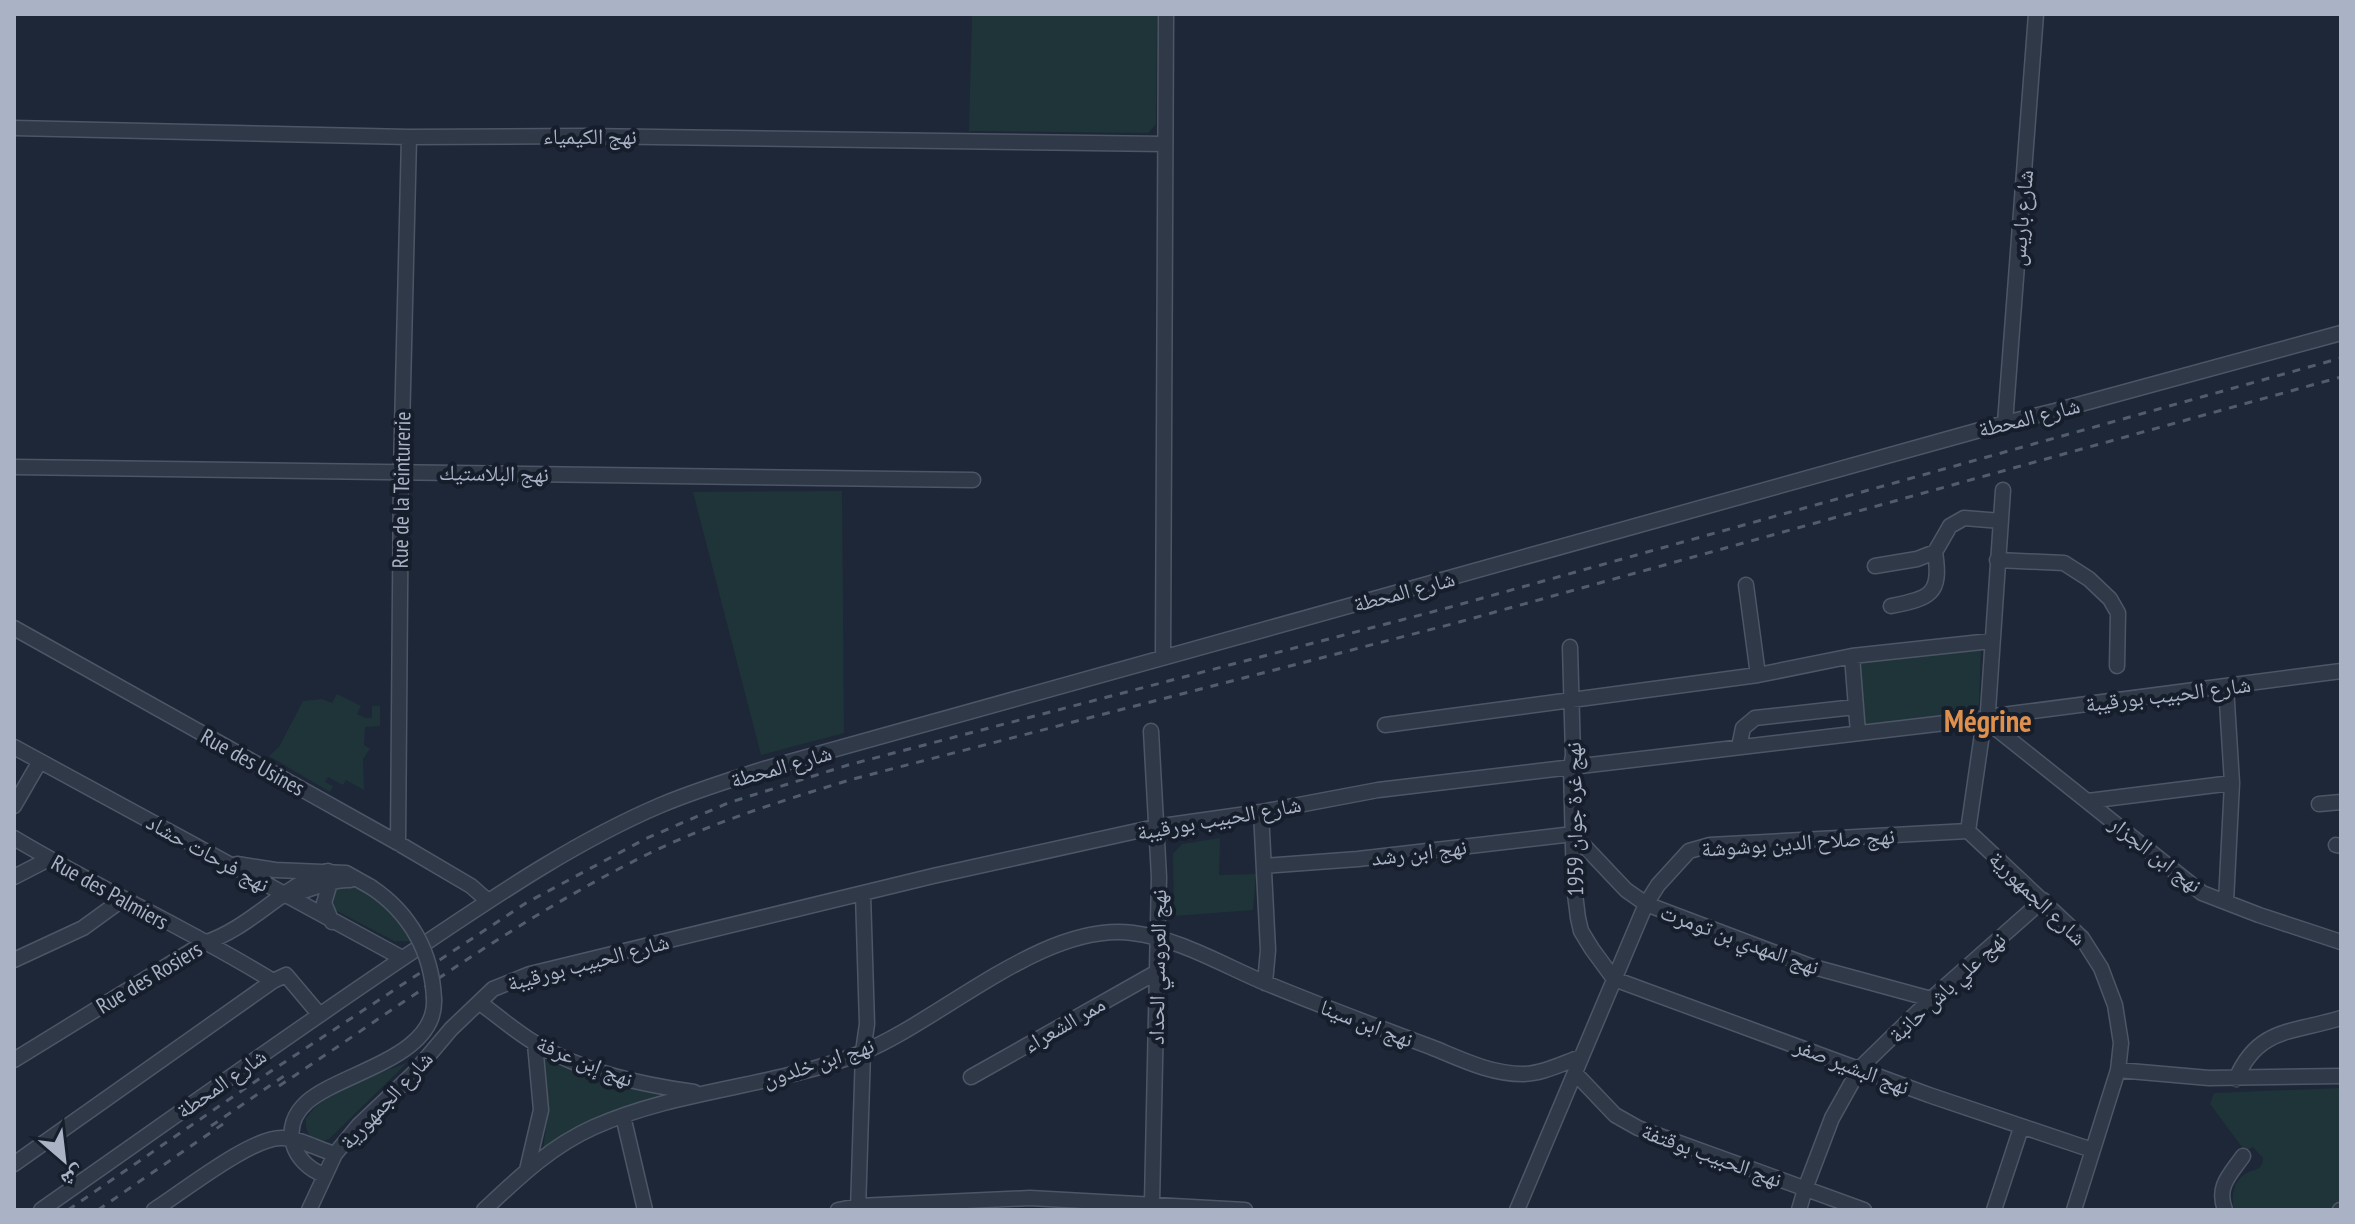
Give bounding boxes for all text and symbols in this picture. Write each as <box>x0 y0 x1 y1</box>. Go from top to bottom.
street label: نهج الكيمياء <box>543 122 637 150</box>
street label: شارع باريس <box>2003 169 2039 267</box>
street label: شارع المحطة <box>1975 391 2083 443</box>
street label: Rue de la Teinturerie <box>386 411 416 569</box>
street label: نهج البلاستيك <box>439 458 549 488</box>
street label: شارع المحطة <box>1350 564 1458 618</box>
street label: شارع الحبيب بورقيبة <box>2084 670 2252 718</box>
district label: Mégrine <box>1944 701 2032 740</box>
street label: Rue des Usines <box>196 722 310 802</box>
street label: شارع المحطة <box>727 738 835 794</box>
street label: نهج غرة جوان 1959 <box>1559 742 1589 896</box>
street label: شارع الحبيب بورقيبة <box>1135 790 1303 846</box>
street label: نهج فرحات حشاد <box>142 808 274 898</box>
street label: نهج ابن الجزار <box>2103 809 2208 899</box>
street label: نهج صلاح الدين بوشوشة <box>1700 821 1896 863</box>
street label: نهج ابن رشد <box>1370 832 1468 872</box>
street label: شارع الجمهورية <box>1983 845 2093 951</box>
street label: Rue des Palmiers <box>47 848 173 936</box>
street label: نهج العروسي الحداد <box>1142 889 1176 1045</box>
street label: نهج المهدي بن تومرت <box>1655 897 1823 984</box>
street label: نهج علي باش حانبة <box>1882 925 2014 1051</box>
street label: شارع الحبيب بورقيبة <box>504 927 672 997</box>
street label: Rue des Rosiers <box>91 934 207 1020</box>
street label: ممر الشعراء <box>1018 989 1110 1059</box>
street label: نهج ابن سينا <box>1317 993 1417 1053</box>
street label: نهج إبن عرفة <box>532 1029 637 1094</box>
street label: نهج ابن خلدون <box>759 1031 877 1093</box>
street label: نهج البشير صفر <box>1790 1031 1913 1101</box>
street label: شارع المحطة <box>170 1042 272 1124</box>
street label: شارع الجمهورية <box>333 1045 439 1155</box>
street label: نهج الحبيب بوقتفة <box>1638 1117 1786 1193</box>
north arrow <box>24 1120 104 1200</box>
text: ش <box>57 1160 90 1195</box>

